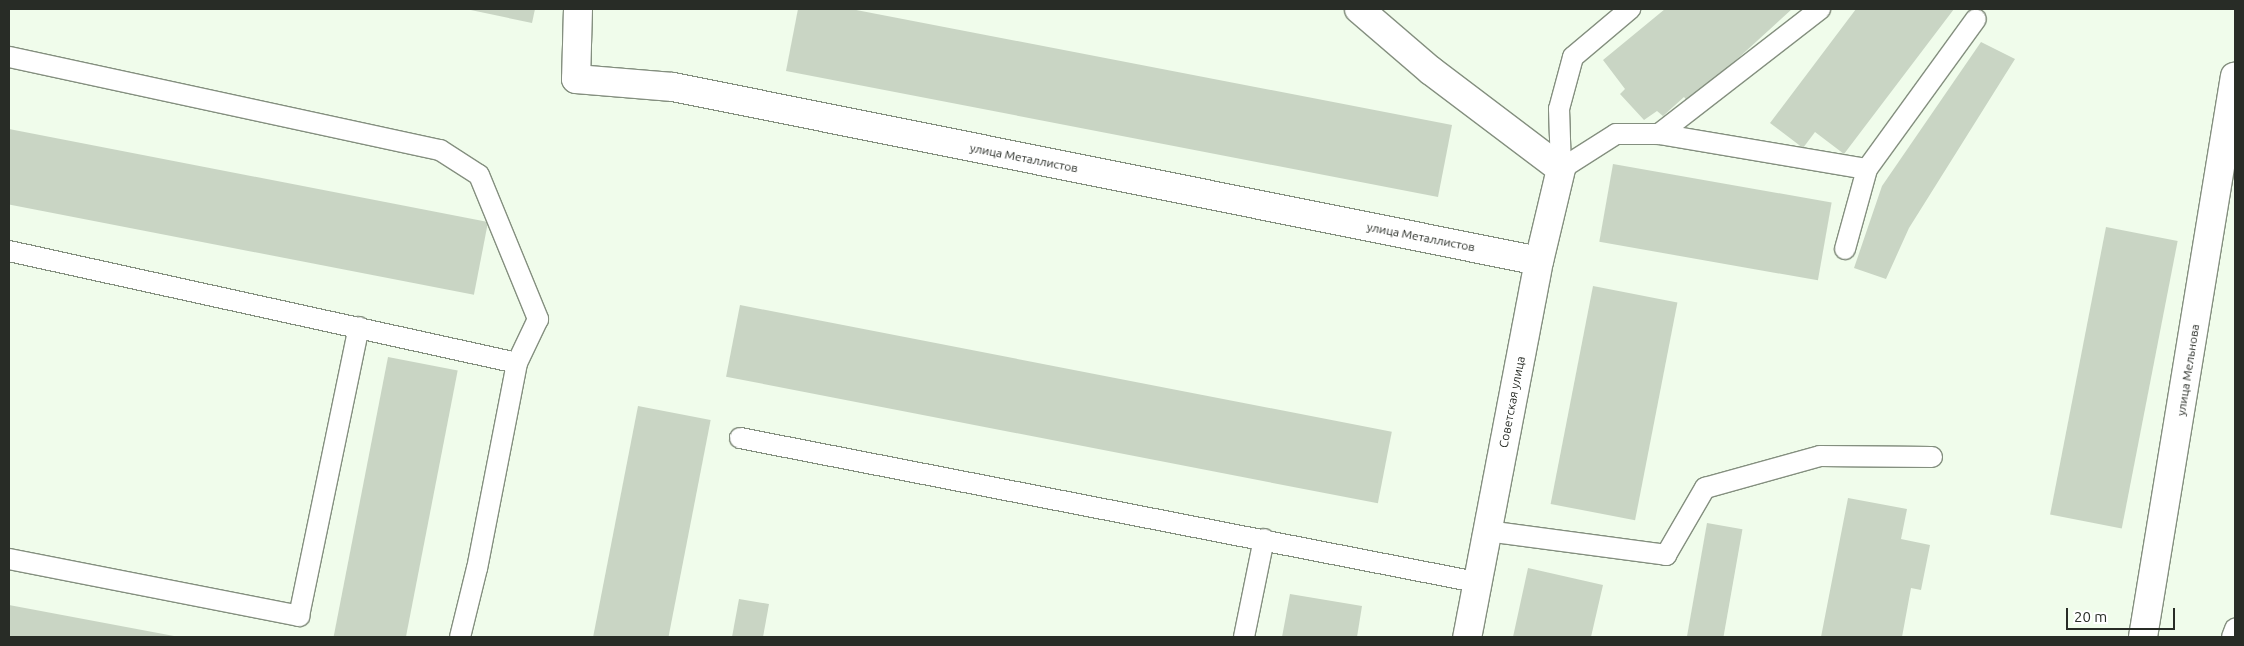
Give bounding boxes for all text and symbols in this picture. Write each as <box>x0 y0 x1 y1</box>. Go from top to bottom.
street label: улица Металлистов <box>969 140 1079 176</box>
street label: улица Металлистов <box>1366 219 1476 255</box>
street label: улица Мельнова <box>2174 323 2202 417</box>
street label: Советская улица <box>1496 355 1528 449</box>
scale bar <box>2069 598 2178 630</box>
text: 20 m <box>2074 608 2107 625</box>

